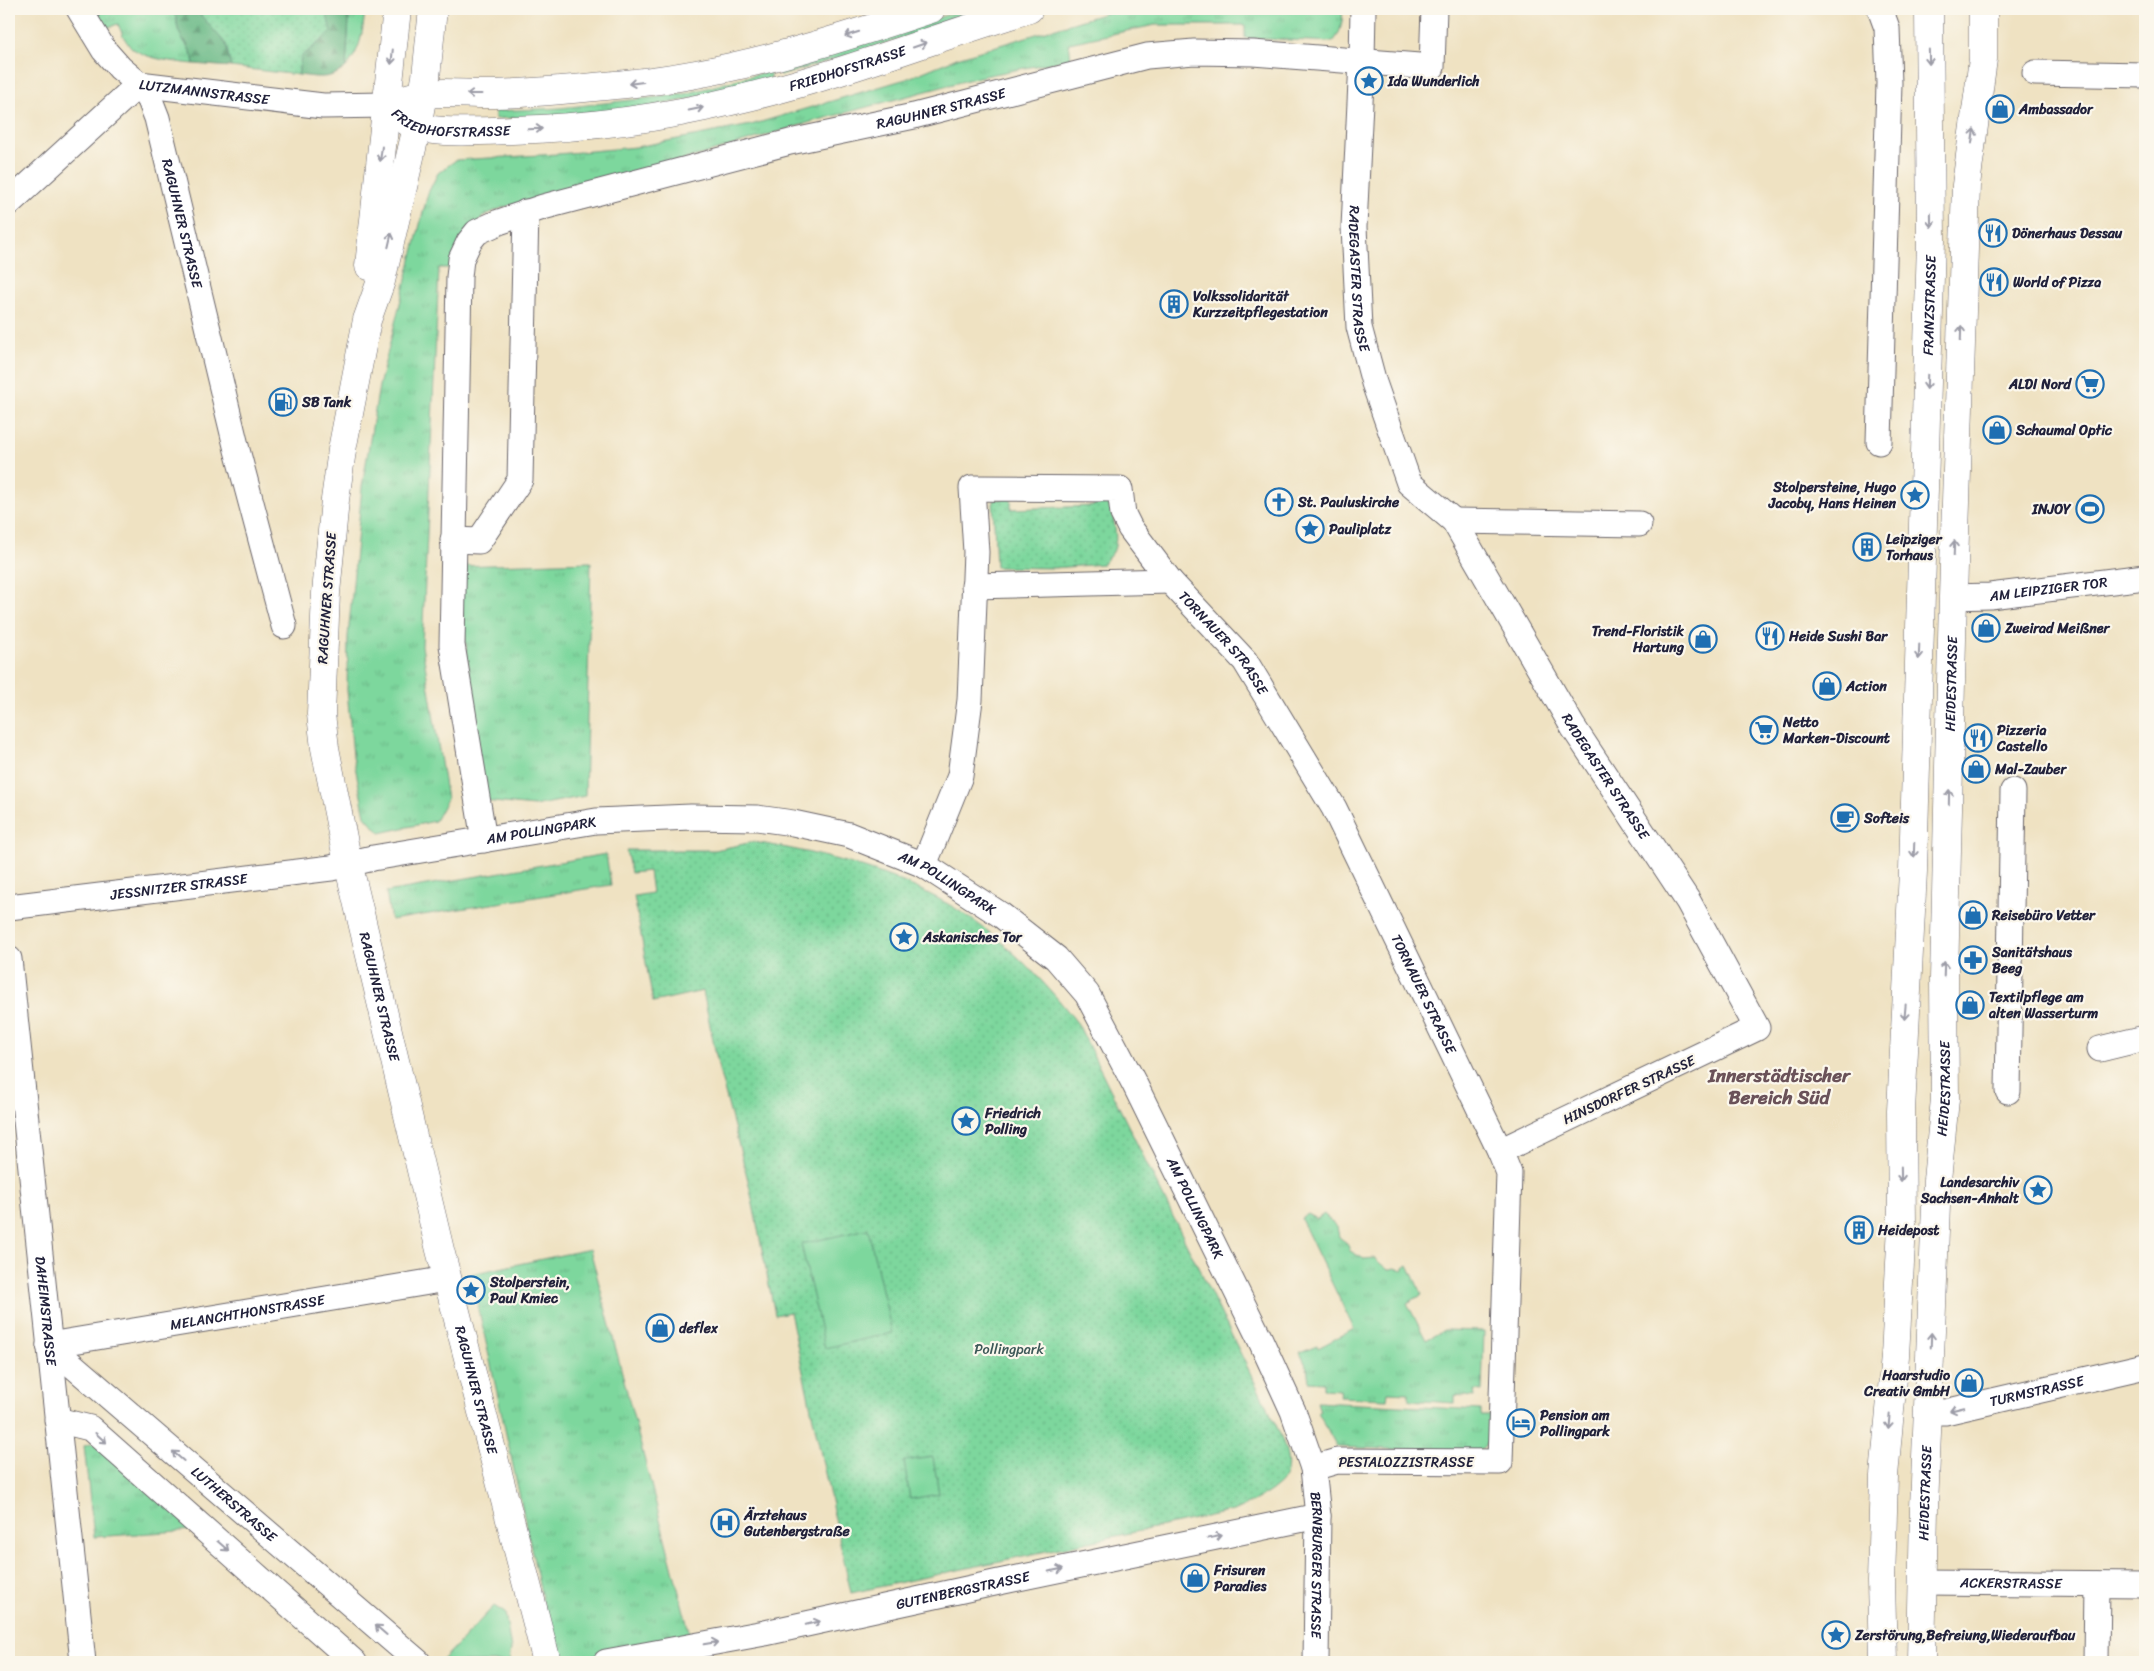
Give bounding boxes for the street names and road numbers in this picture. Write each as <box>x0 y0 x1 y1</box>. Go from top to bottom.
street label: FRIEDHOFSTRASSE <box>786 37 910 98</box>
street label: LUTZMANNSTRASSE <box>138 72 272 112</box>
street label: RAGUHNER STRASSE <box>874 80 1009 136</box>
street label: FRIEDHOFSTRASSE <box>386 101 512 144</box>
street label: RAGUHNER STRASSE <box>155 156 210 292</box>
street label: RADEGASTER STRASSE <box>1341 205 1378 356</box>
street label: FRANZSTRASSE <box>1915 254 1943 356</box>
street label: RAGUHNER STRASSE <box>310 530 344 665</box>
street label: AM LEIPZIGER TOR <box>1987 569 2109 609</box>
street label: TORNAUER STRASSE <box>1172 585 1276 701</box>
street label: HEIDESTRASSE <box>1937 635 1965 732</box>
street label: RADEGASTER STRASSE <box>1555 708 1657 845</box>
street label: AM POLLINGPARK <box>484 809 598 852</box>
street label: AM POLLINGPARK <box>894 843 1002 922</box>
street label: JESSNITZER STRASSE <box>108 866 250 907</box>
street label: RAGUHNER STRASSE <box>352 929 407 1065</box>
street label: TORNAUER STRASSE <box>1384 930 1464 1059</box>
street label: HEIDESTRASSE <box>1929 1040 1958 1137</box>
street label: HINSDORFER STRASSE <box>1559 1048 1701 1132</box>
street label: AM POLLINGPARK <box>1159 1152 1231 1264</box>
street label: DAHEIMSTRASSE <box>28 1255 64 1368</box>
street label: MELANCHTHONSTRASSE <box>168 1287 328 1337</box>
street label: RAGUHNER STRASSE <box>448 1323 505 1458</box>
street label: TURMSTRASSE <box>1987 1368 2087 1414</box>
street label: HEIDESTRASSE <box>1911 1444 1939 1541</box>
street label: PESTALOZZISTRASSE <box>1339 1450 1475 1475</box>
street label: LUTHERSTRASSE <box>185 1460 284 1549</box>
street label: BERNBURGER STRASSE <box>1303 1490 1330 1640</box>
street label: GUTENBERGSTRASSE <box>894 1563 1033 1617</box>
street label: ACKERSTRASSE <box>1959 1570 2063 1596</box>

